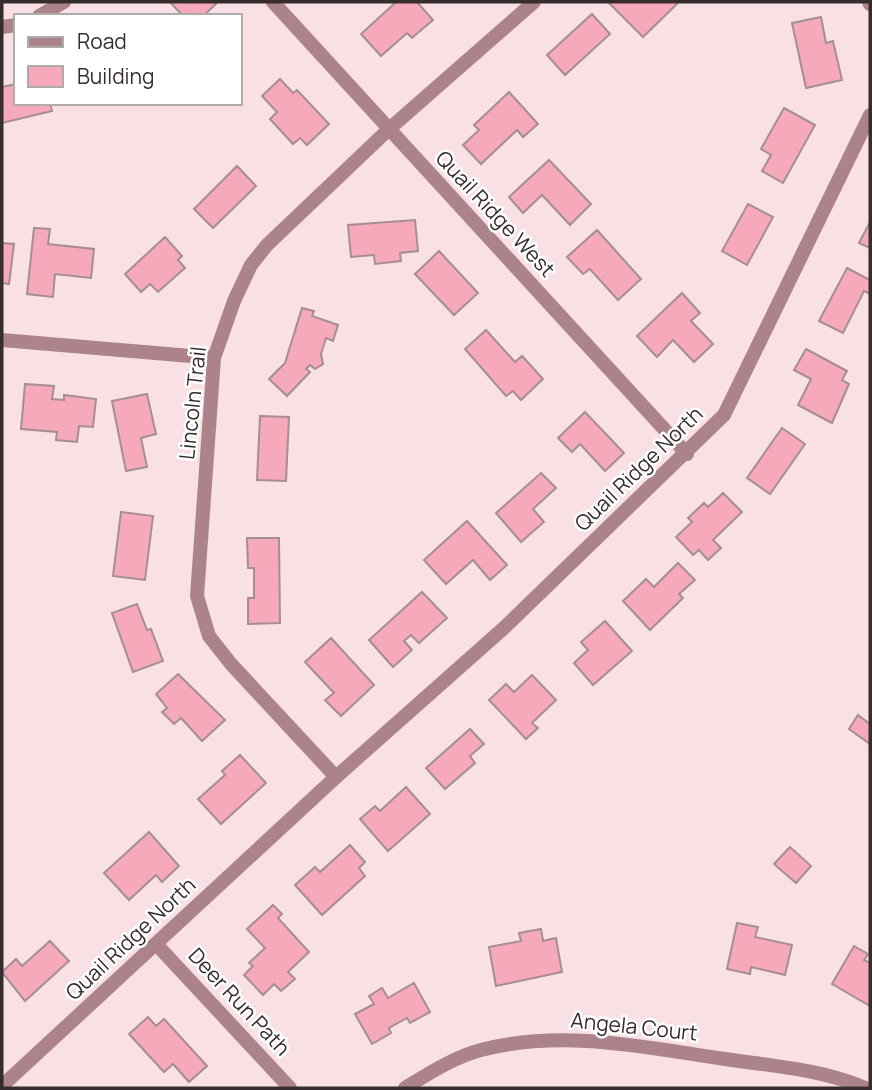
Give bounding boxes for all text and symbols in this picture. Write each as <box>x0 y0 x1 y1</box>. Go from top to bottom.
legend <box>14 14 242 105</box>
text: Road <box>77 27 127 55</box>
text: Building <box>77 62 154 90</box>
street label: Quail Ridge West <box>430 144 562 282</box>
street label: Lincoln Trail <box>172 345 212 461</box>
street label: Quail Ridge North <box>568 400 708 537</box>
street label: Quail Ridge North <box>59 871 201 1006</box>
street label: Deer Run Path <box>183 941 297 1061</box>
street label: Angela Court <box>569 1005 699 1047</box>

